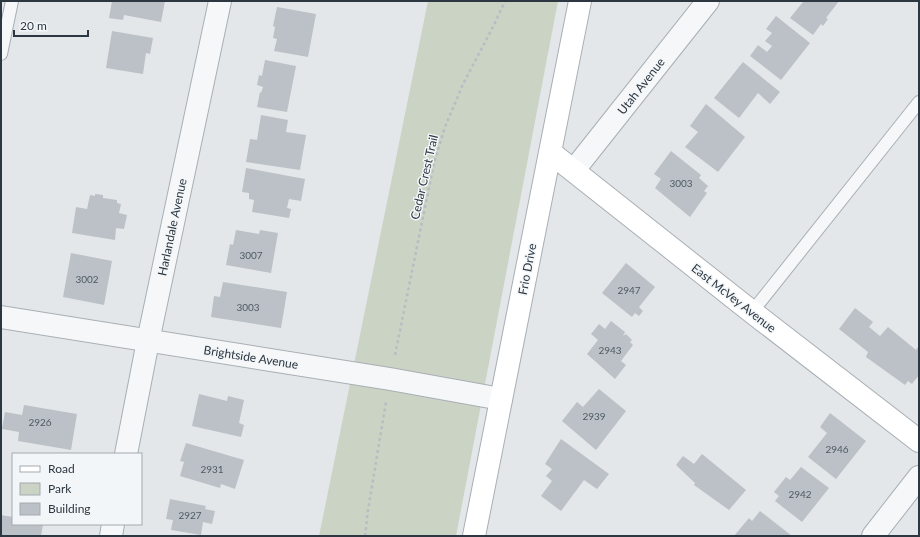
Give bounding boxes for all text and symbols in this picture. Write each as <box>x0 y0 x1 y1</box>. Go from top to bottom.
scale bar <box>14 12 88 38</box>
text: 20 m <box>20 18 47 33</box>
street label: Utah Avenue <box>614 55 668 117</box>
street label: Cedar Crest Trail <box>407 133 441 221</box>
street label: Harlandale Avenue <box>154 177 190 277</box>
house number: 3003 <box>669 177 693 189</box>
street label: Frio Drive <box>515 242 539 296</box>
house number: 3007 <box>239 249 263 261</box>
street label: East McVey Avenue <box>689 260 779 336</box>
house number: 3002 <box>75 273 99 285</box>
house number: 2947 <box>617 284 641 296</box>
house number: 3003 <box>236 301 260 313</box>
street label: Brightside Avenue <box>203 342 299 372</box>
house number: 2943 <box>598 344 622 356</box>
house number: 2939 <box>582 410 606 422</box>
house number: 2926 <box>28 416 52 428</box>
house number: 2946 <box>825 443 849 455</box>
legend <box>12 453 142 525</box>
text: Road <box>48 461 75 476</box>
house number: 2931 <box>200 463 224 475</box>
text: Park <box>48 481 72 496</box>
house number: 2942 <box>788 488 812 500</box>
text: Building <box>48 501 91 516</box>
house number: 2927 <box>178 509 202 521</box>

